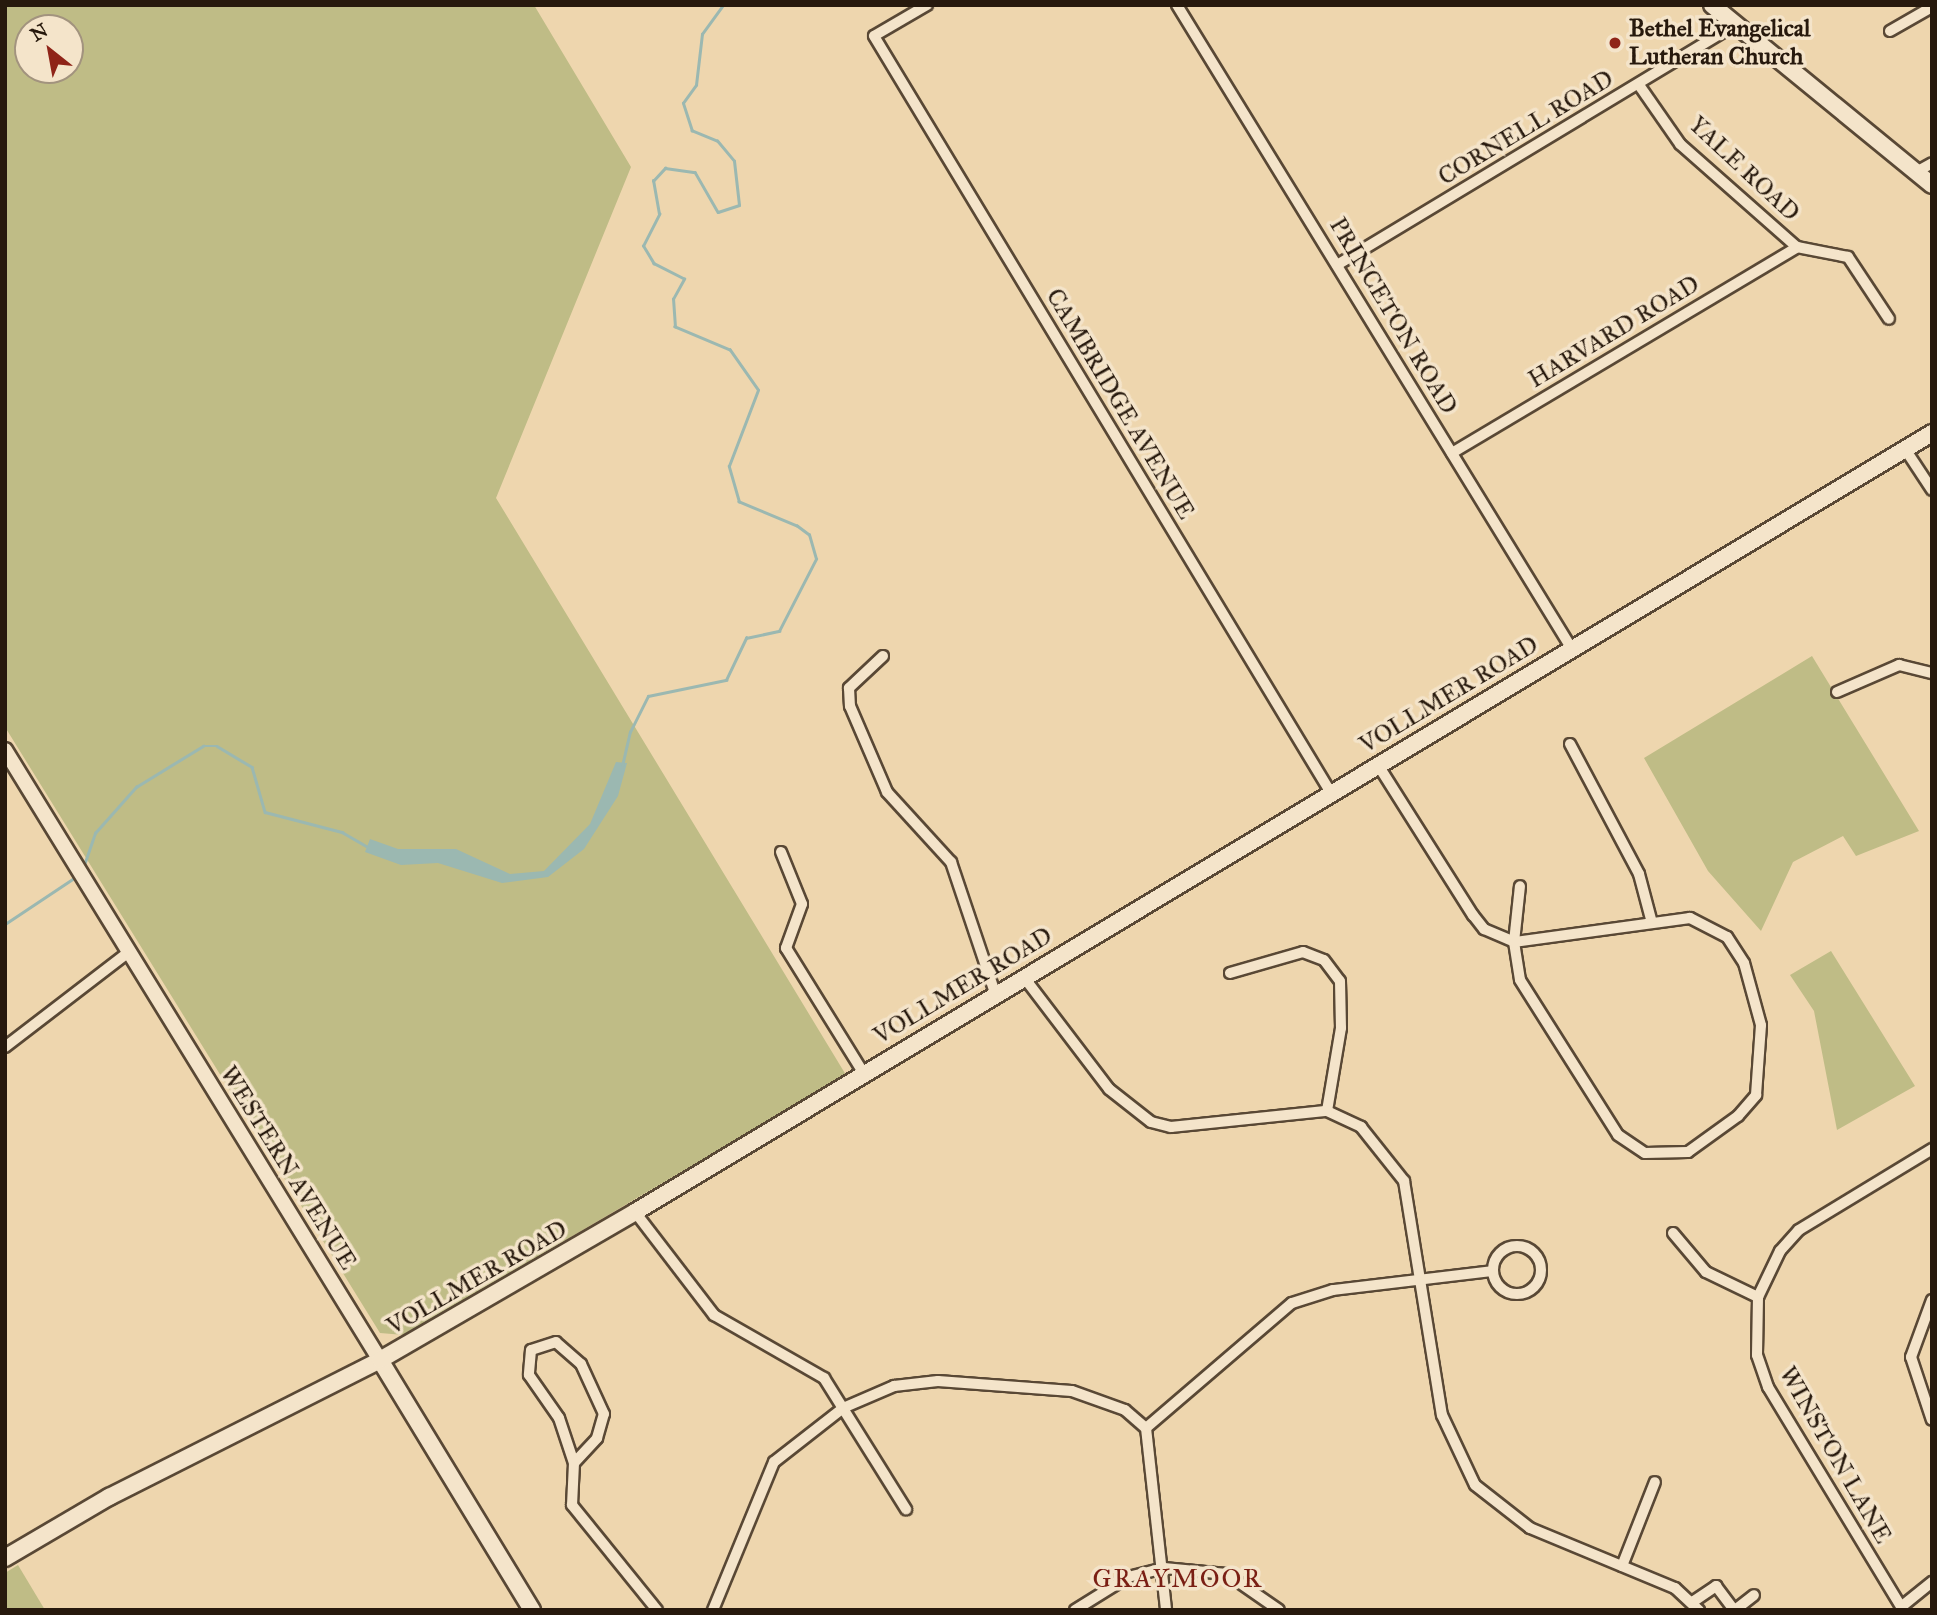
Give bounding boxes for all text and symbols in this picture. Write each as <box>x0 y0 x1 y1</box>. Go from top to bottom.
north arrow <box>14 14 84 84</box>
place label: Bethel Evangelical Lutheran Church <box>1629 15 1810 71</box>
text: N <box>26 18 52 46</box>
marker: Bethel Evangelical Lutheran Church <box>1607 35 1623 51</box>
street label: CORNELL ROAD <box>1433 64 1619 192</box>
street label: YALE ROAD <box>1683 111 1805 227</box>
street label: PRINCETON ROAD <box>1323 213 1463 419</box>
street label: HARVARD ROAD <box>1523 270 1705 394</box>
street label: CAMBRIDGE AVENUE <box>1040 284 1200 524</box>
street label: VOLLMER ROAD <box>1354 630 1544 760</box>
street label: VOLLMER ROAD <box>868 921 1058 1051</box>
street label: WESTERN AVENUE <box>214 1061 362 1275</box>
street label: VOLLMER ROAD <box>382 1215 572 1341</box>
street label: WINSTON LANE <box>1773 1362 1897 1548</box>
district label: GRAYMOOR <box>1094 1563 1262 1595</box>

